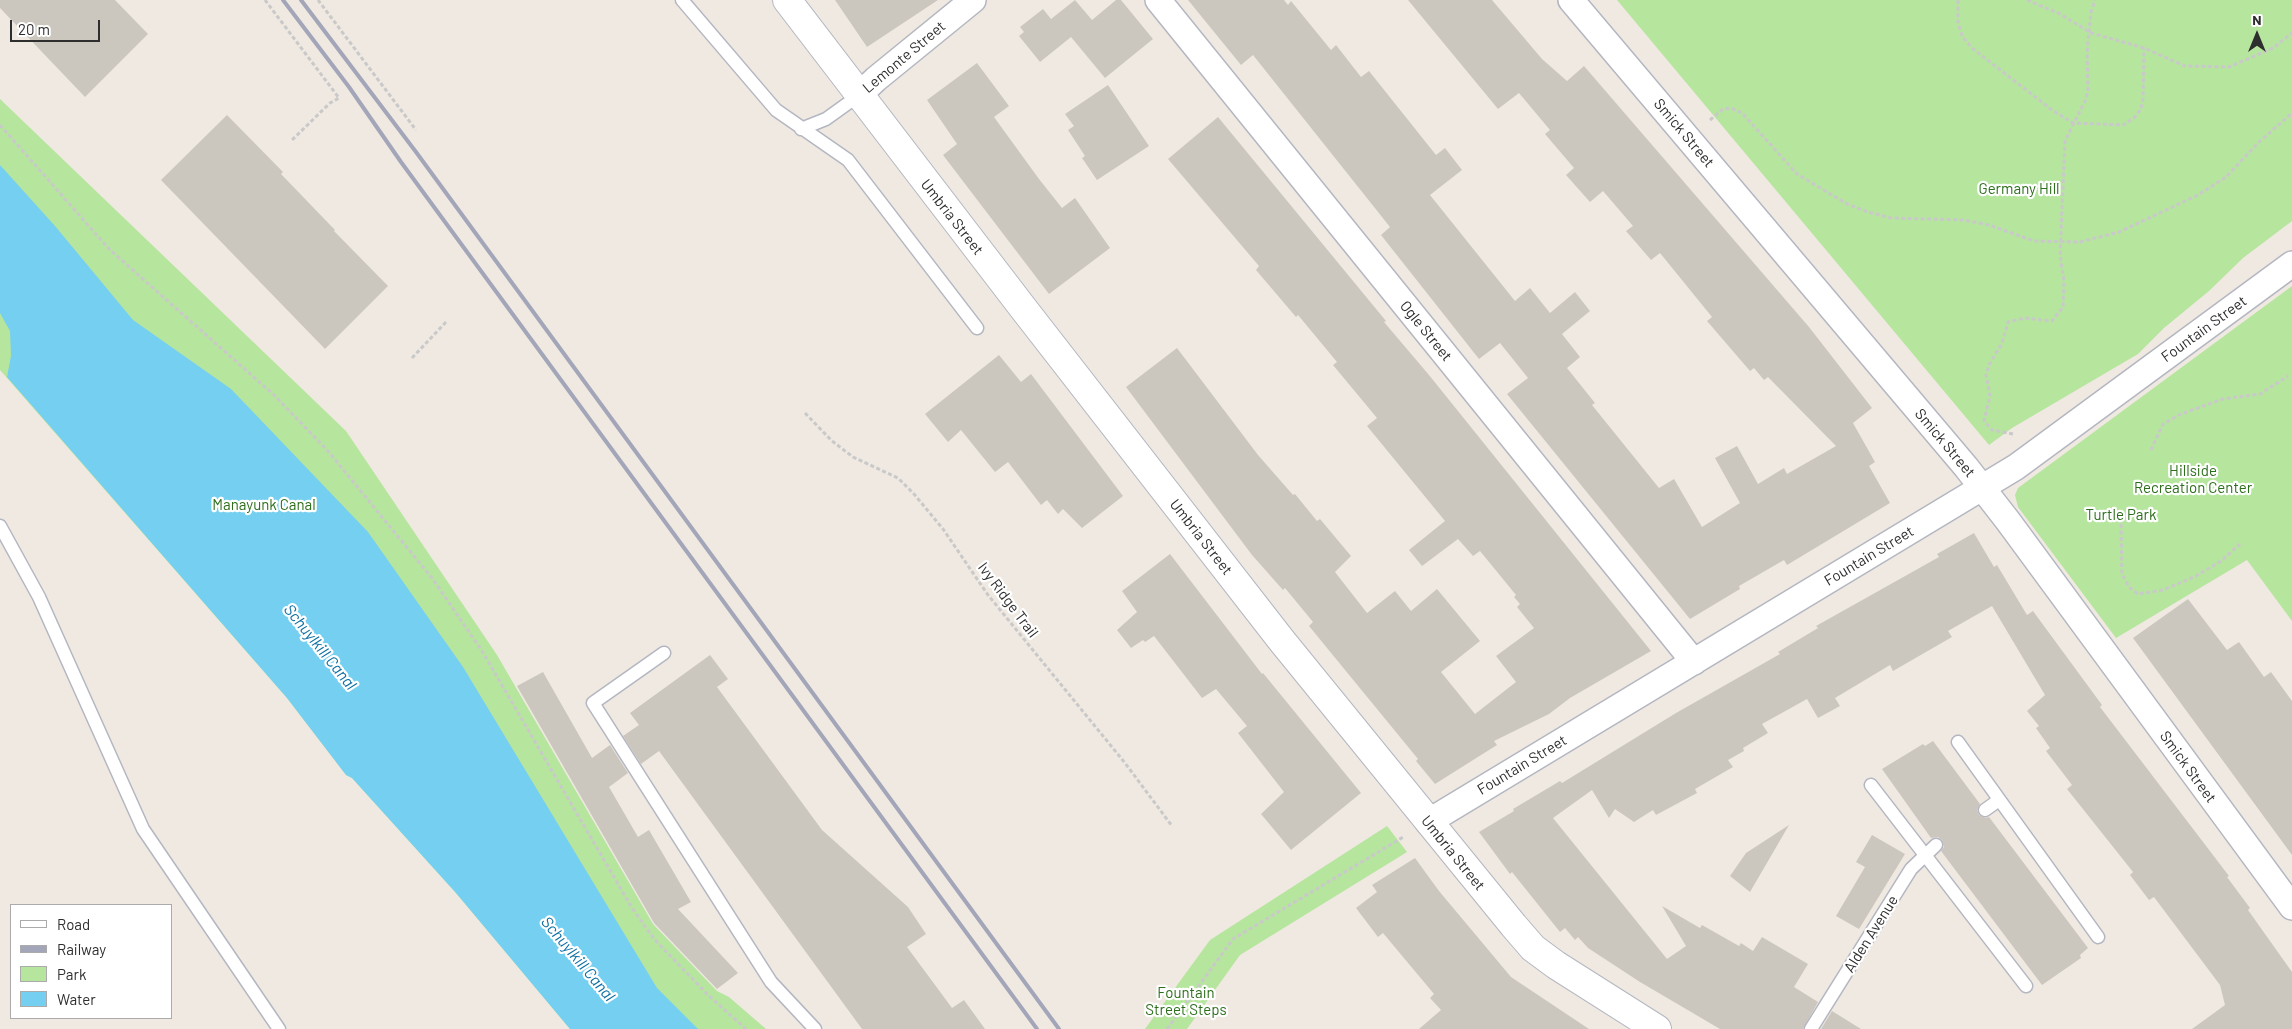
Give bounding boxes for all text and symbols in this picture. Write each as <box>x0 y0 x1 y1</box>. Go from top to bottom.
scale bar <box>12 10 102 42</box>
north arrow <box>2232 10 2282 60</box>
text: N <box>2252 11 2262 28</box>
street label: Lemonte Street <box>859 17 949 97</box>
text: 20 m <box>18 20 50 38</box>
street label: Smick Street <box>1650 95 1718 171</box>
street label: Umbria Street <box>917 176 987 258</box>
park label: Germany Hill <box>1978 180 2060 198</box>
street label: Fountain Street <box>2158 292 2250 366</box>
street label: Ogle Street <box>1396 297 1456 365</box>
street label: Smick Street <box>1911 405 1979 481</box>
park label: Hillside Recreation Center <box>2134 462 2252 497</box>
park label: Manayunk Canal <box>212 496 316 514</box>
street label: Umbria Street <box>1166 496 1236 578</box>
park label: Turtle Park <box>2086 506 2156 524</box>
street label: Fountain Street <box>1821 522 1917 590</box>
street label: Ivy Ridge Trail <box>974 559 1042 641</box>
water label: Schuylkill Canal <box>280 600 360 694</box>
street label: Smick Street <box>2156 728 2220 806</box>
street label: Fountain Street <box>1474 731 1570 799</box>
street label: Umbria Street <box>1417 812 1489 894</box>
street label: Alden Avenue <box>1840 892 1902 976</box>
legend <box>10 904 172 1019</box>
water label: Schuylkill Canal <box>537 913 619 1005</box>
text: Road <box>57 915 90 933</box>
text: Railway <box>57 940 106 958</box>
text: Park <box>57 965 86 983</box>
park label: Fountain Street Steps <box>1145 984 1227 1019</box>
text: Water <box>57 990 96 1008</box>

